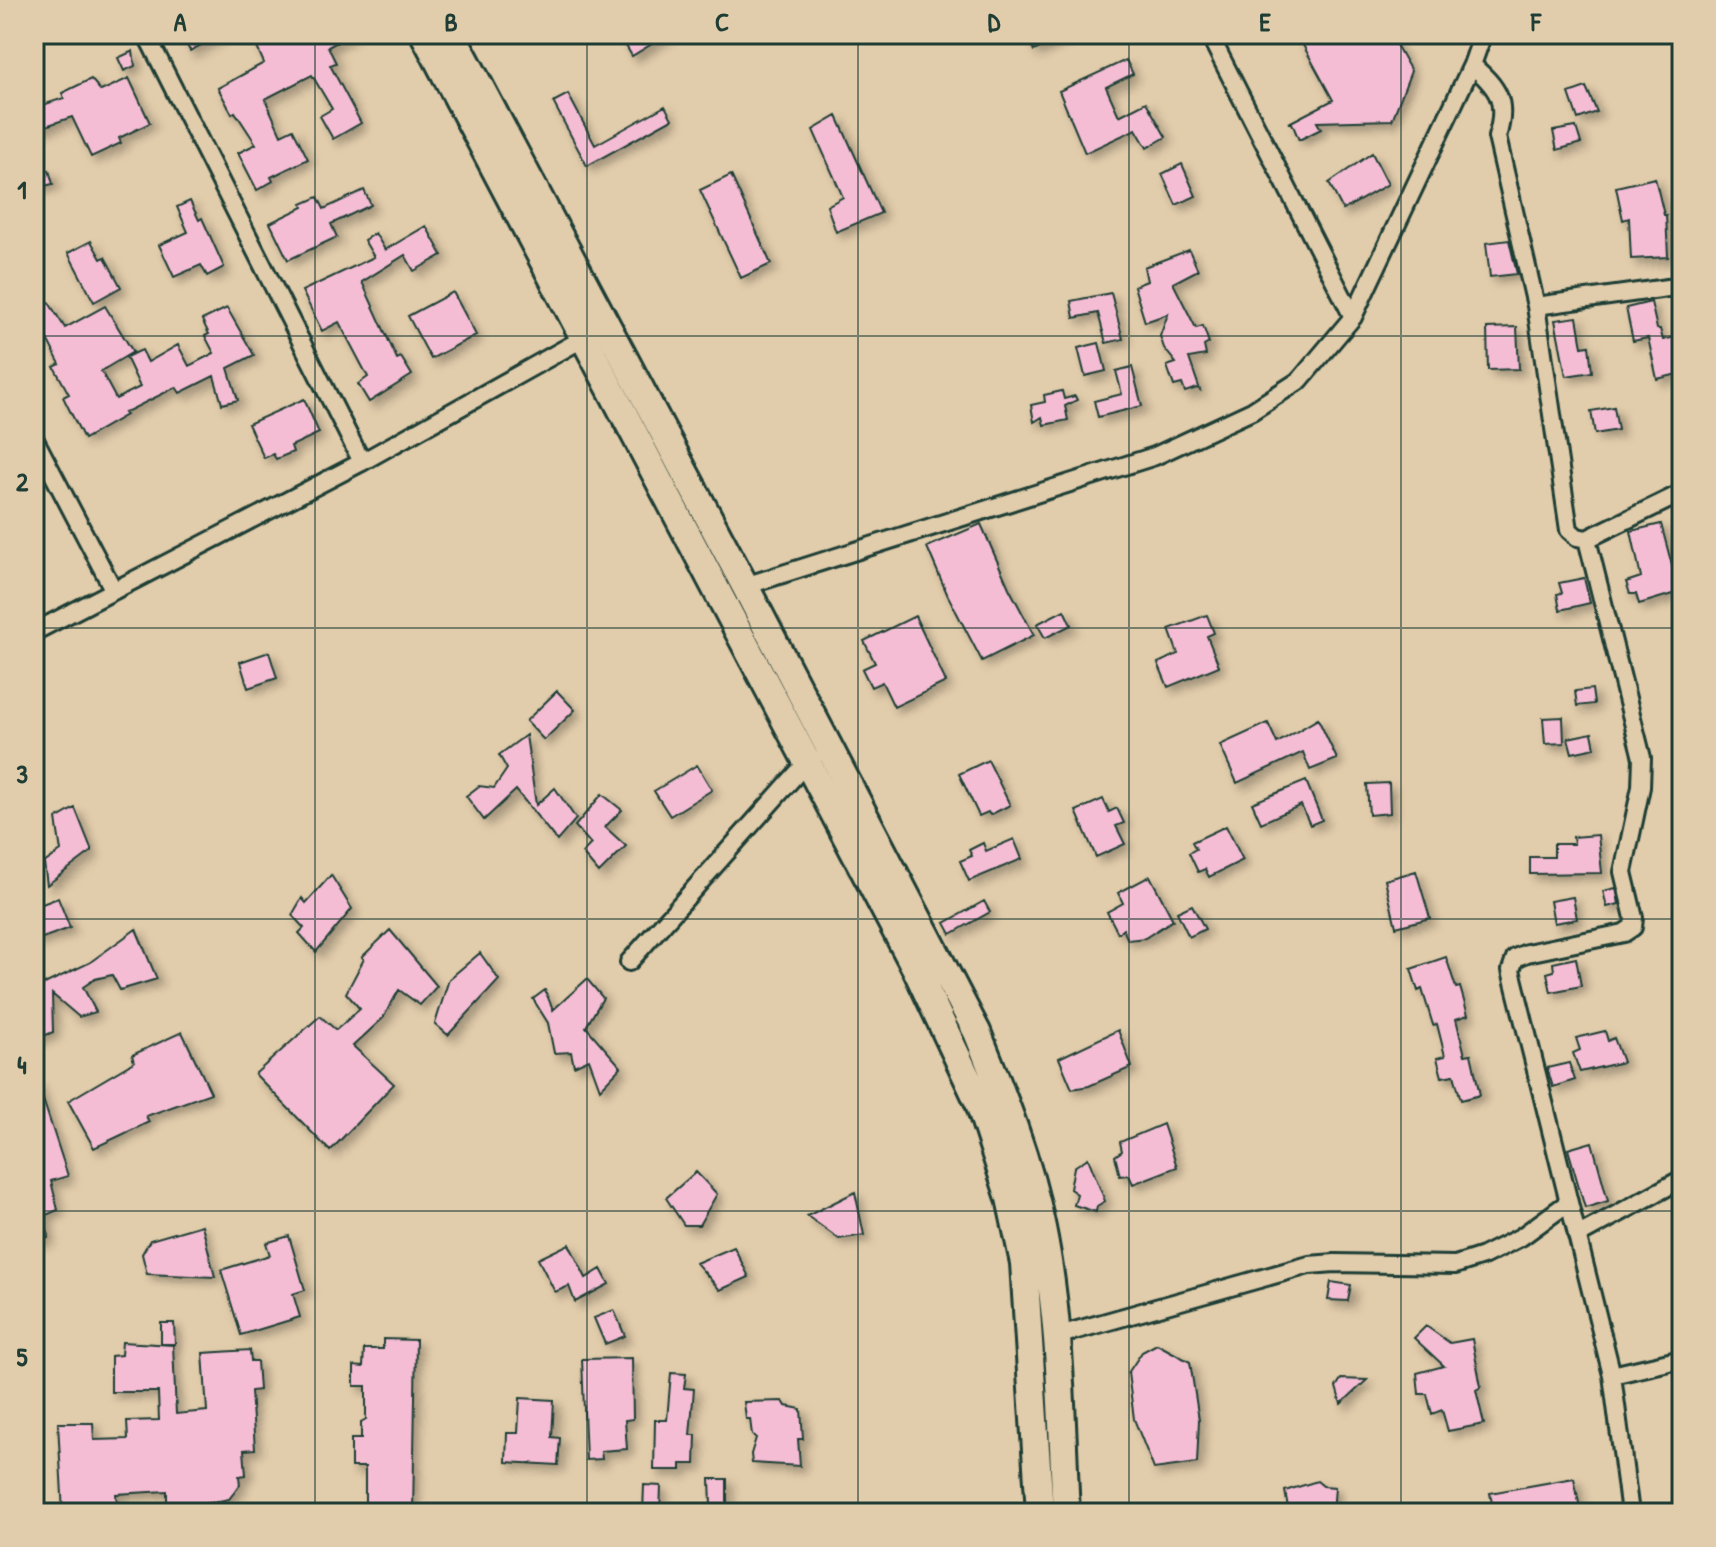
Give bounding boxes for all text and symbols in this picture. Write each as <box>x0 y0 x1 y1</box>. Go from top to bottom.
text: A <box>174 4 187 39</box>
text: B <box>444 4 458 39</box>
text: C <box>715 4 729 39</box>
text: D <box>988 4 1001 39</box>
text: E <box>1259 4 1271 39</box>
text: F <box>1530 4 1542 39</box>
text: 1 <box>17 172 27 207</box>
text: 2 <box>16 464 29 499</box>
text: 3 <box>16 756 28 791</box>
text: 4 <box>17 1047 27 1082</box>
text: 5 <box>17 1339 28 1374</box>

